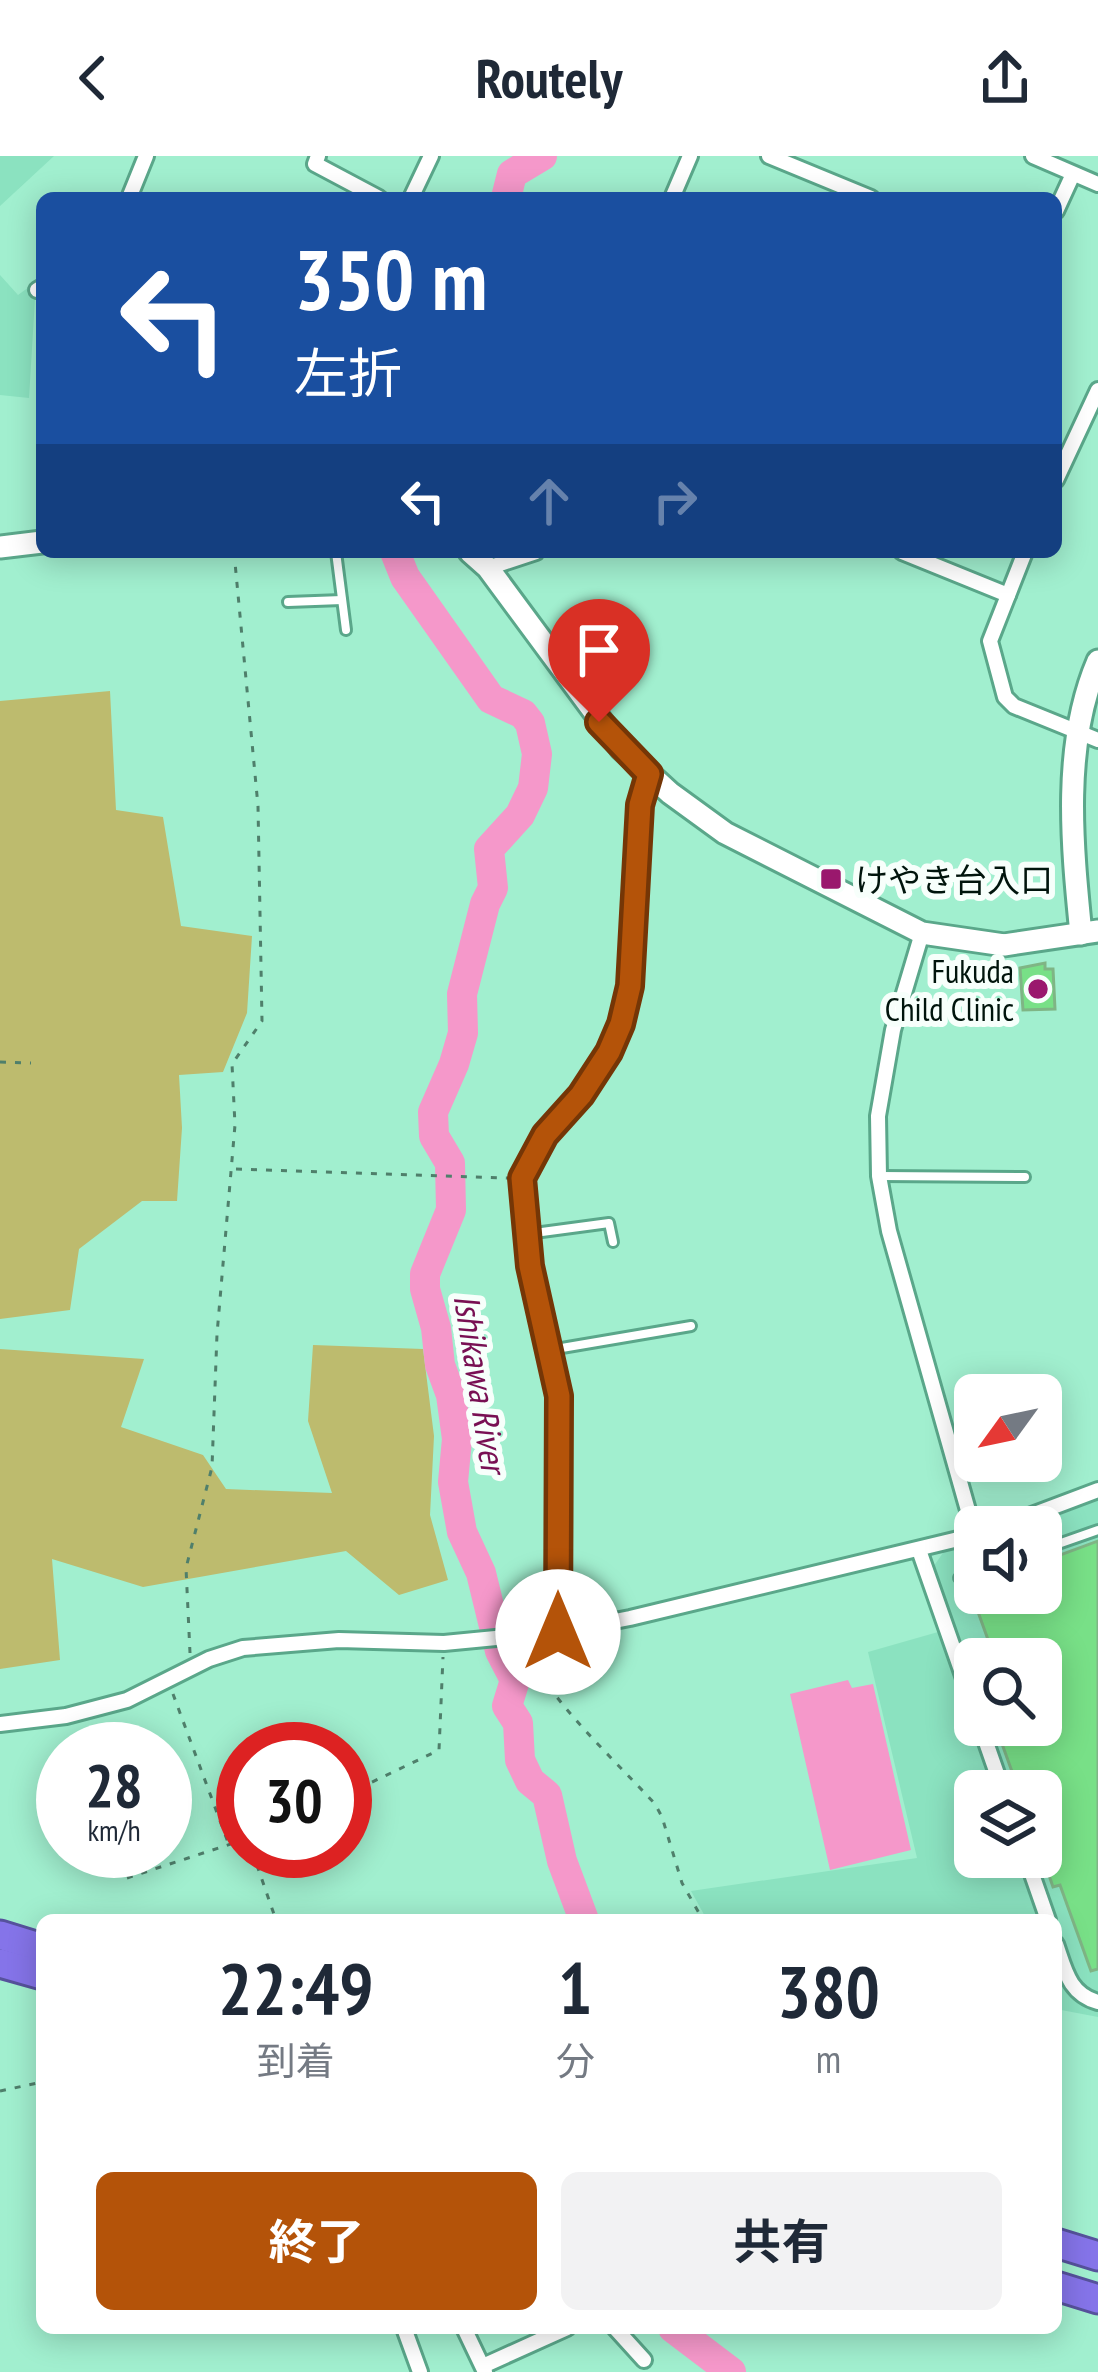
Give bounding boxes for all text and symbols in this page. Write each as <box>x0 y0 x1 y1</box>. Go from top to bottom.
text: Routely <box>476 43 622 113</box>
icon: back <box>60 45 126 111</box>
icon: share <box>972 45 1038 111</box>
text: 350 m <box>294 224 487 333</box>
icon: left <box>96 240 252 396</box>
text: 左折 <box>294 338 402 408</box>
icon: left <box>390 468 456 534</box>
icon: ahead <box>516 468 582 534</box>
icon: right <box>642 468 708 534</box>
pin <box>548 599 650 722</box>
icon: arrive <box>566 617 632 683</box>
place label: けやき台入口 <box>855 858 1053 901</box>
marker: けやき台入口 <box>818 866 844 892</box>
place label: Fukuda Child Clinic <box>885 949 1014 1030</box>
marker: Fukuda Child Clinic <box>1025 976 1051 1002</box>
water label: Ishikawa River <box>444 1291 519 1480</box>
north arrow <box>954 1374 1062 1482</box>
map controls <box>954 1374 1062 1878</box>
button: sound <box>954 1506 1062 1614</box>
position arrow <box>495 1569 621 1695</box>
button: search <box>954 1638 1062 1746</box>
speed limit sign: 30 <box>216 1722 372 1878</box>
text: 28 <box>85 1746 143 1824</box>
button: layers <box>954 1770 1062 1878</box>
text: km/h <box>87 1810 141 1849</box>
text: 22:49 <box>218 1941 374 2034</box>
text: 1 <box>558 1941 592 2034</box>
text: 380 <box>777 1944 880 2037</box>
text: m <box>816 2033 841 2084</box>
text: 到着 <box>257 2035 335 2086</box>
text: 分 <box>556 2035 595 2086</box>
button: 終了 <box>96 2172 537 2310</box>
button: 共有 <box>561 2172 1002 2310</box>

